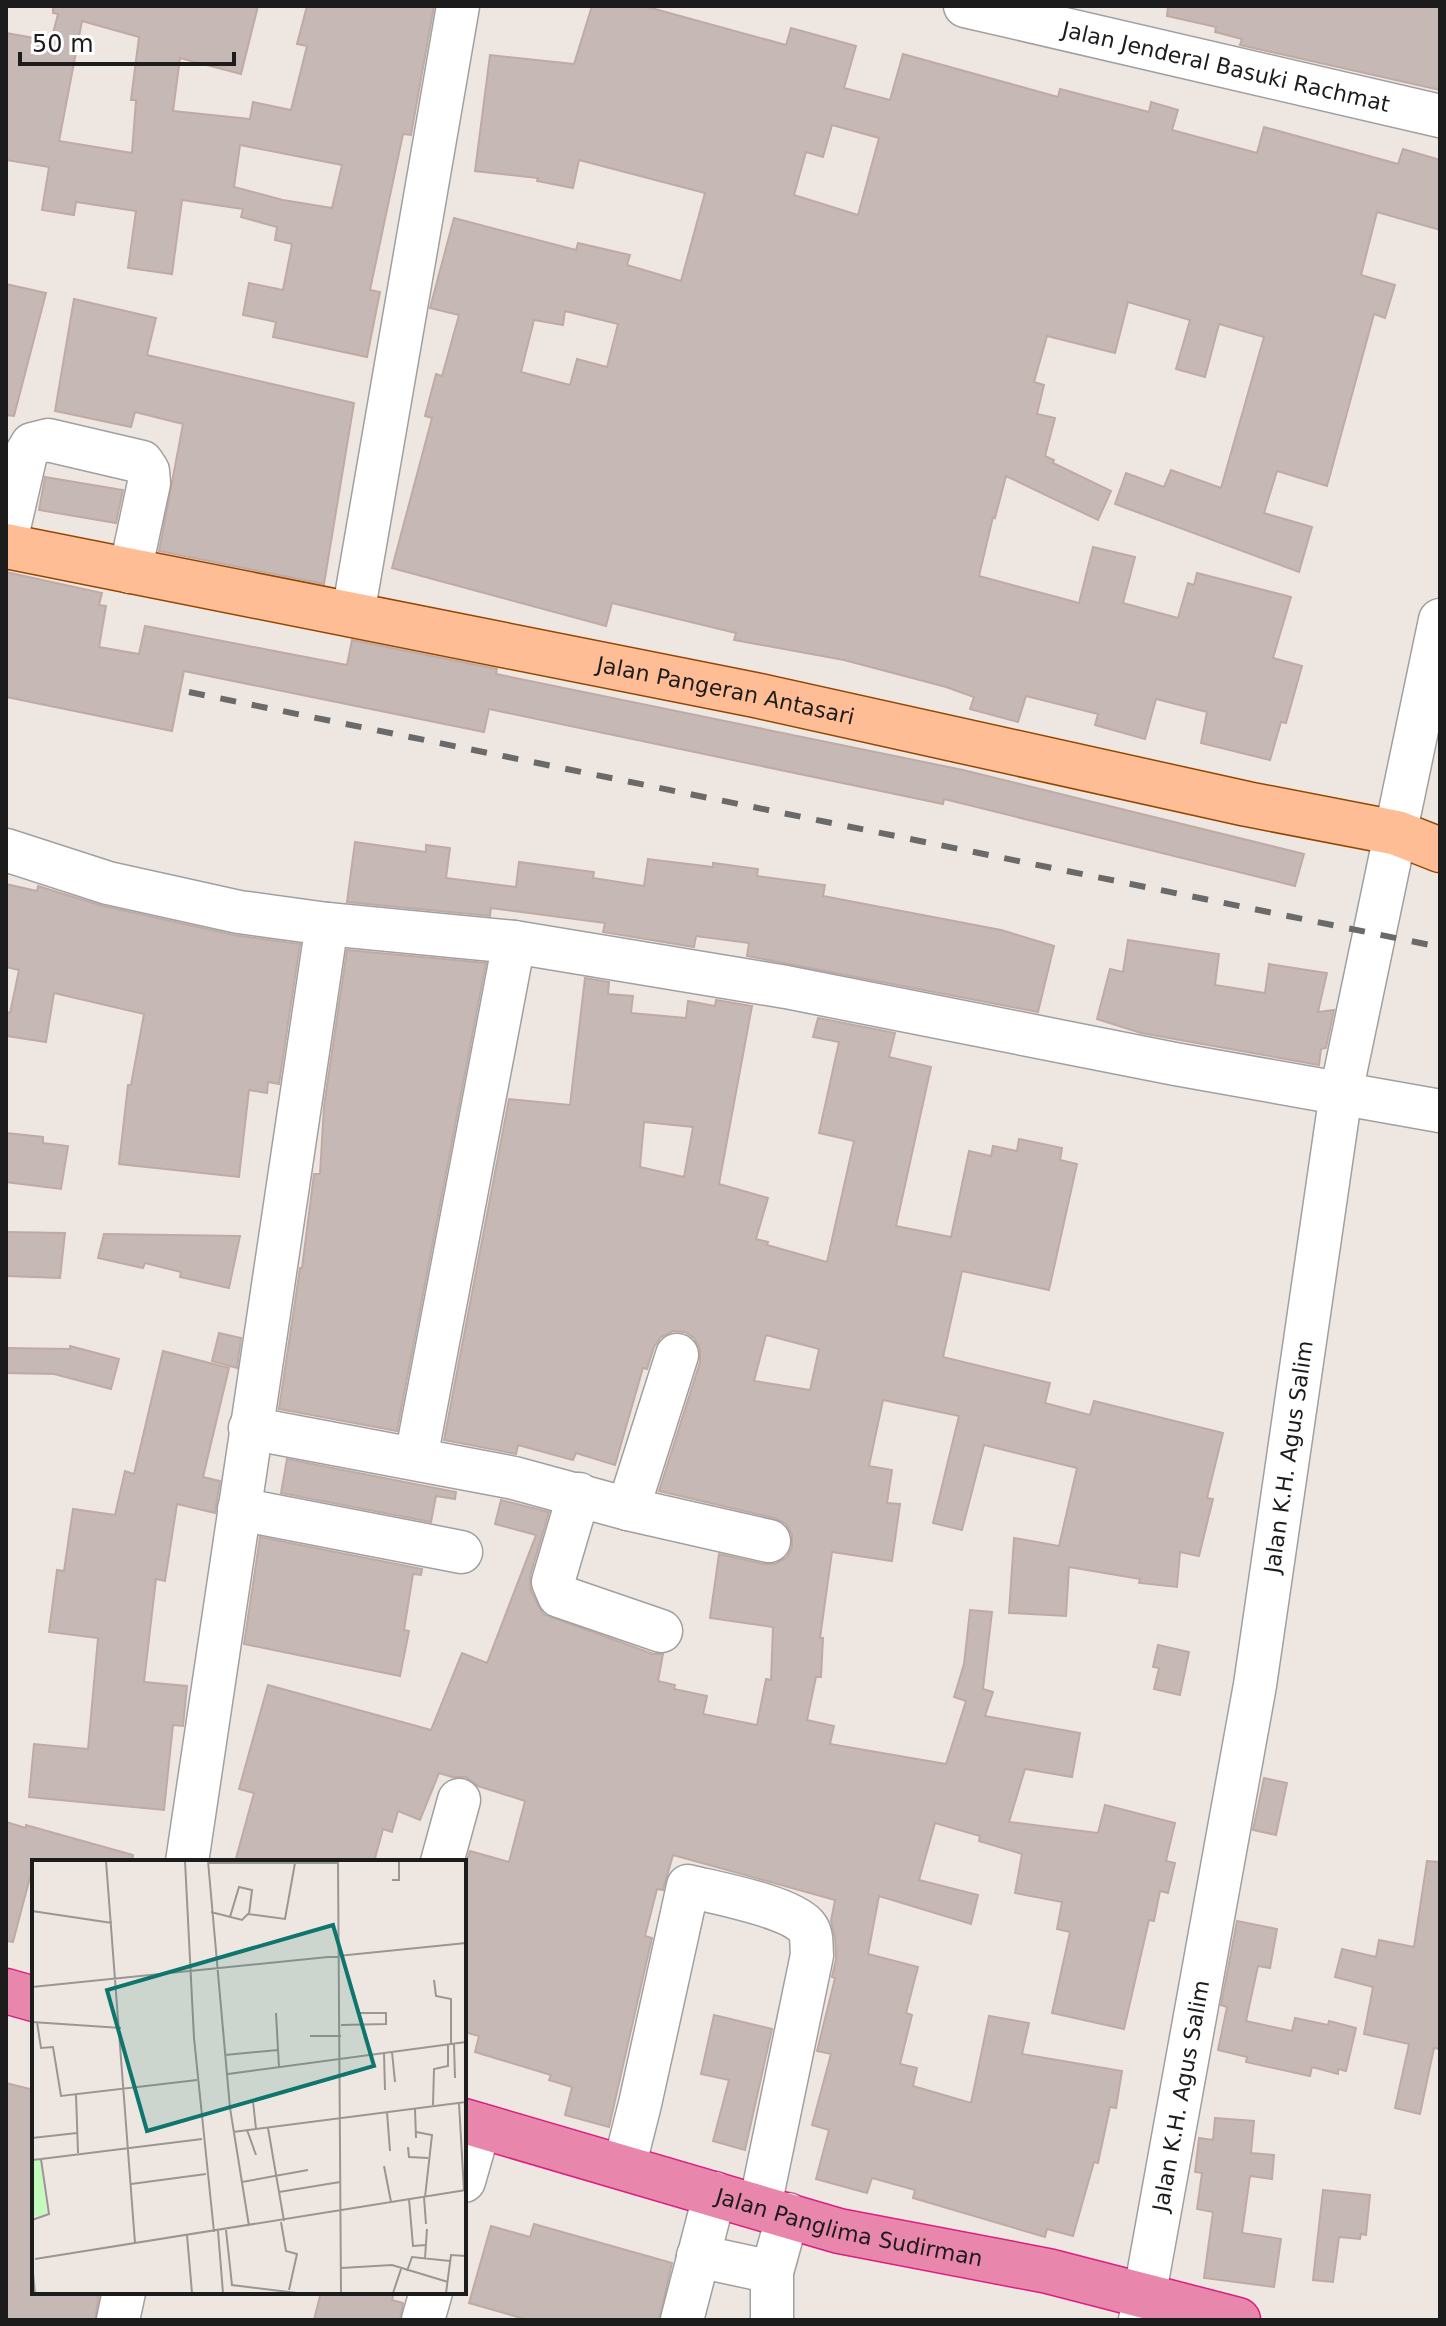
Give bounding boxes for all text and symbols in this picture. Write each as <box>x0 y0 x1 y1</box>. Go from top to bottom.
scale bar <box>20 16 234 66</box>
street label: Jalan Jenderal Basuki Rachmat <box>1058 16 1393 117</box>
text: 50 m <box>32 30 94 58</box>
street label: Jalan Pangeran Antasari <box>593 651 857 730</box>
street label: Jalan K.H. Agus Salim <box>1259 1339 1318 1577</box>
inset map <box>32 1860 466 2294</box>
street label: Jalan K.H. Agus Salim <box>1148 1978 1214 2215</box>
street label: Jalan Panglima Sudirman <box>711 2183 985 2271</box>

